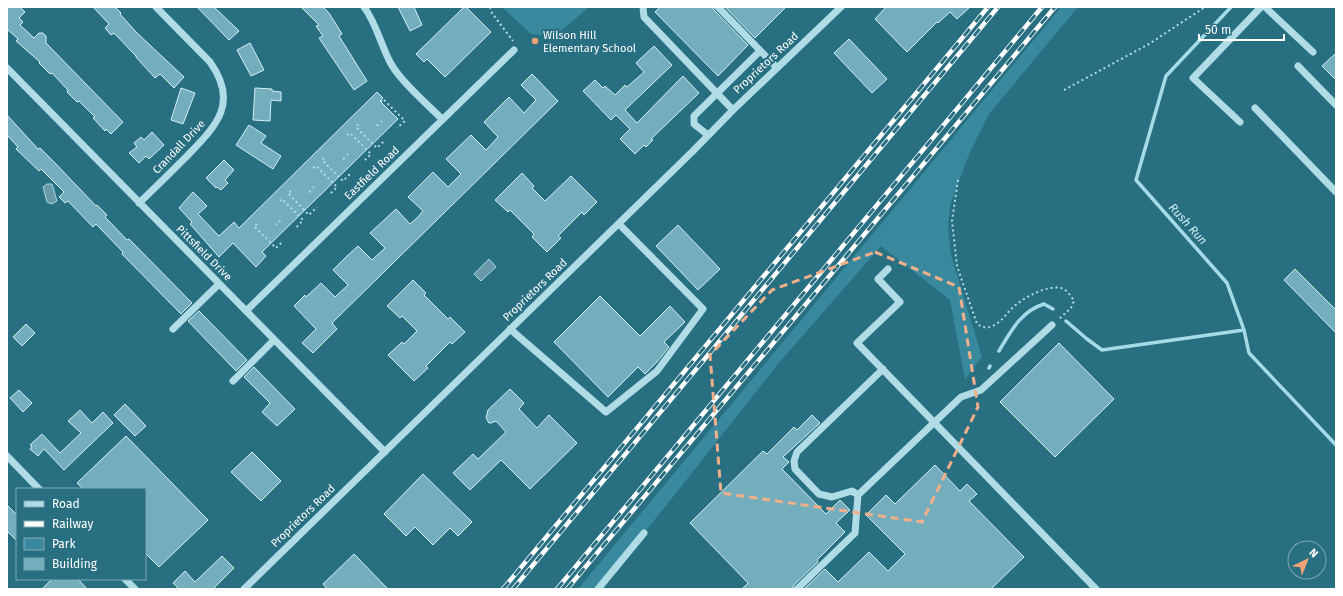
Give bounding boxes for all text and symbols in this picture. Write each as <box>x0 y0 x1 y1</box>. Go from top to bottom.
scale bar <box>1199 16 1284 42</box>
text: 50 m <box>1205 23 1231 37</box>
place label: Wilson Hill Elementary School <box>543 29 636 55</box>
street label: Proprietors Road <box>731 30 801 96</box>
marker: Wilson Hill Elementary School <box>530 36 540 46</box>
street label: Crandall Drive <box>150 117 208 177</box>
street label: Eastfield Road <box>342 144 402 202</box>
water label: Rush Run <box>1166 200 1210 248</box>
street label: Pittsfield Drive <box>173 222 235 284</box>
street label: Proprietors Road <box>500 256 570 324</box>
street label: Proprietors Road <box>268 482 338 550</box>
legend <box>16 488 146 580</box>
text: Road <box>52 497 80 511</box>
text: Railway <box>52 517 93 531</box>
text: Park <box>52 537 76 551</box>
north arrow <box>1287 540 1327 580</box>
text: N <box>1306 546 1321 560</box>
text: Building <box>52 557 98 571</box>

